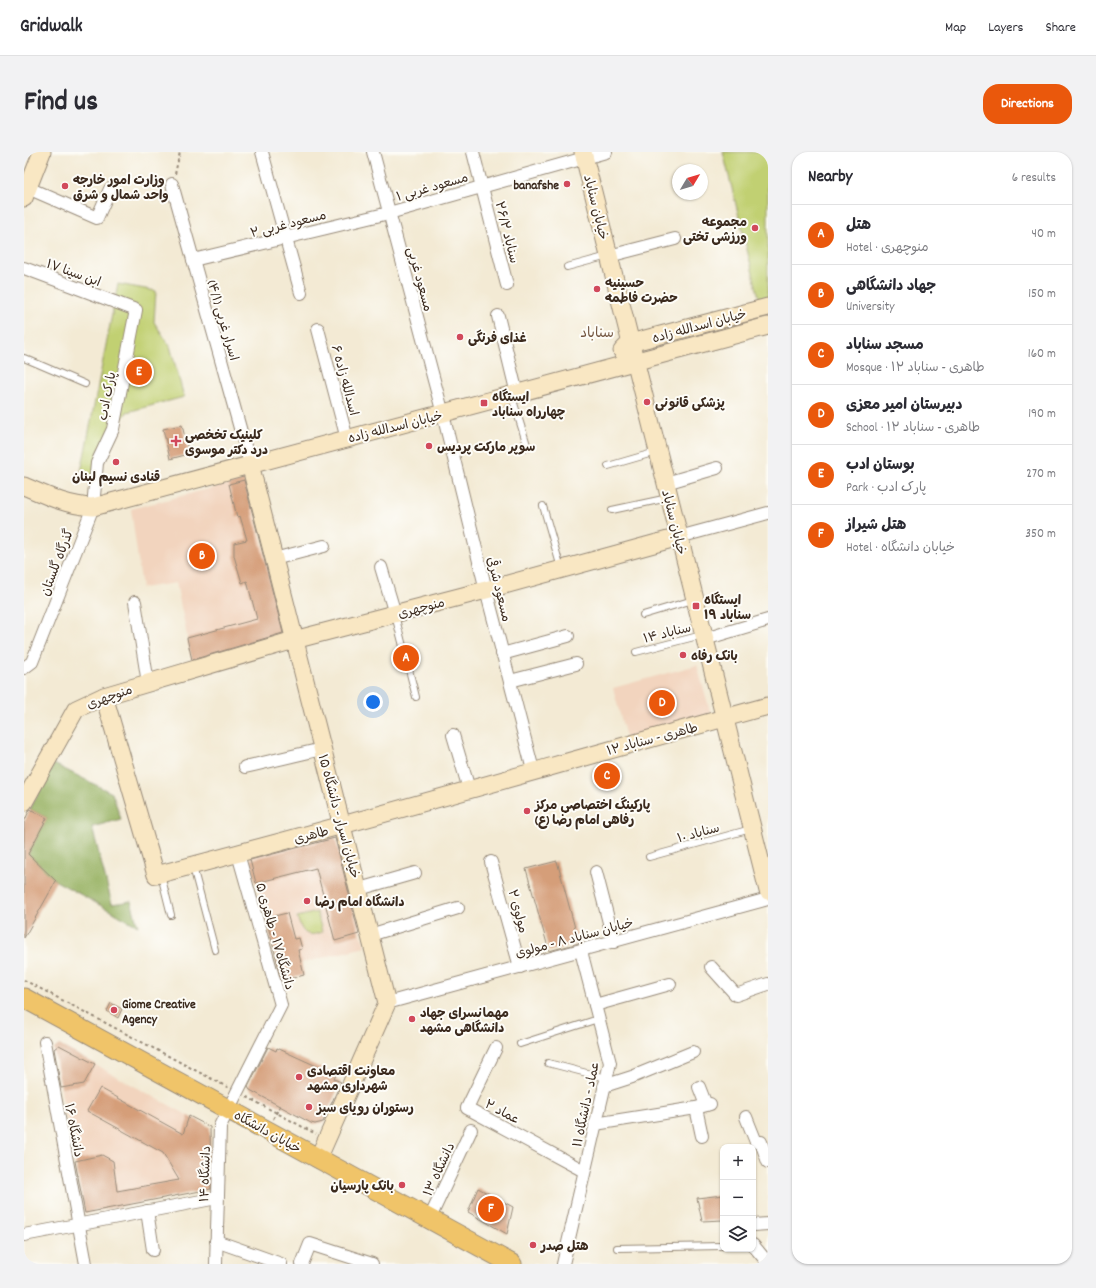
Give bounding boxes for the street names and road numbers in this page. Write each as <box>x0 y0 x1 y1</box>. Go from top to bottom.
street label: مسعود غربی ۱ <box>395 169 471 208</box>
street label: خیابان سناباد <box>577 173 612 242</box>
street label: سناباد ۲۶/۲ <box>489 200 522 266</box>
street label: مسعود غربی ۲ <box>248 207 329 244</box>
street label: مسعود غربی <box>401 245 436 314</box>
street label: ابن سینا ۱۷ <box>43 256 103 293</box>
street label: اسرار غربی (۴/۱) <box>201 278 242 363</box>
street label: خیابان اسدالله زاده <box>650 306 749 349</box>
street label: اسدالله زاده ۶ <box>325 343 362 418</box>
street label: پارک ادب <box>94 370 123 422</box>
street label: خیابان اسدالله زاده <box>346 407 445 449</box>
street label: خیابان سناباد <box>655 488 690 557</box>
street label: گذرگاه گلستان <box>37 526 80 599</box>
street label: مسعود شرقی <box>480 555 516 624</box>
street label: منوچهری <box>396 594 447 625</box>
street label: سناباد ۱۴ <box>642 619 694 650</box>
street label: منوچهری <box>84 681 135 715</box>
street label: طاهری - سناباد ۱۲ <box>605 719 700 762</box>
street label: خیابان اسرار - دانشگاه ۱۵ <box>312 752 363 881</box>
street label: سناباد ۱۰ <box>675 820 722 849</box>
street label: طاهری <box>292 823 331 850</box>
street label: دانشگاه۱۷ - طاهری ۵ <box>249 881 298 993</box>
street label: مولوی ۲ <box>502 888 532 936</box>
street label: خیابان سناباد ۸ - مولوی <box>513 914 636 964</box>
street label: عماد - دانشگاه ۱۱ <box>569 1060 606 1149</box>
street label: عماد ۲ <box>481 1096 523 1130</box>
street label: دانشگاه ۱۶ <box>58 1102 87 1159</box>
street label: خیابان دانشگاه <box>230 1107 304 1159</box>
street label: دانشگاه ۱۳ <box>420 1140 461 1200</box>
street label: دانشگاه ۱۴ <box>196 1146 217 1203</box>

